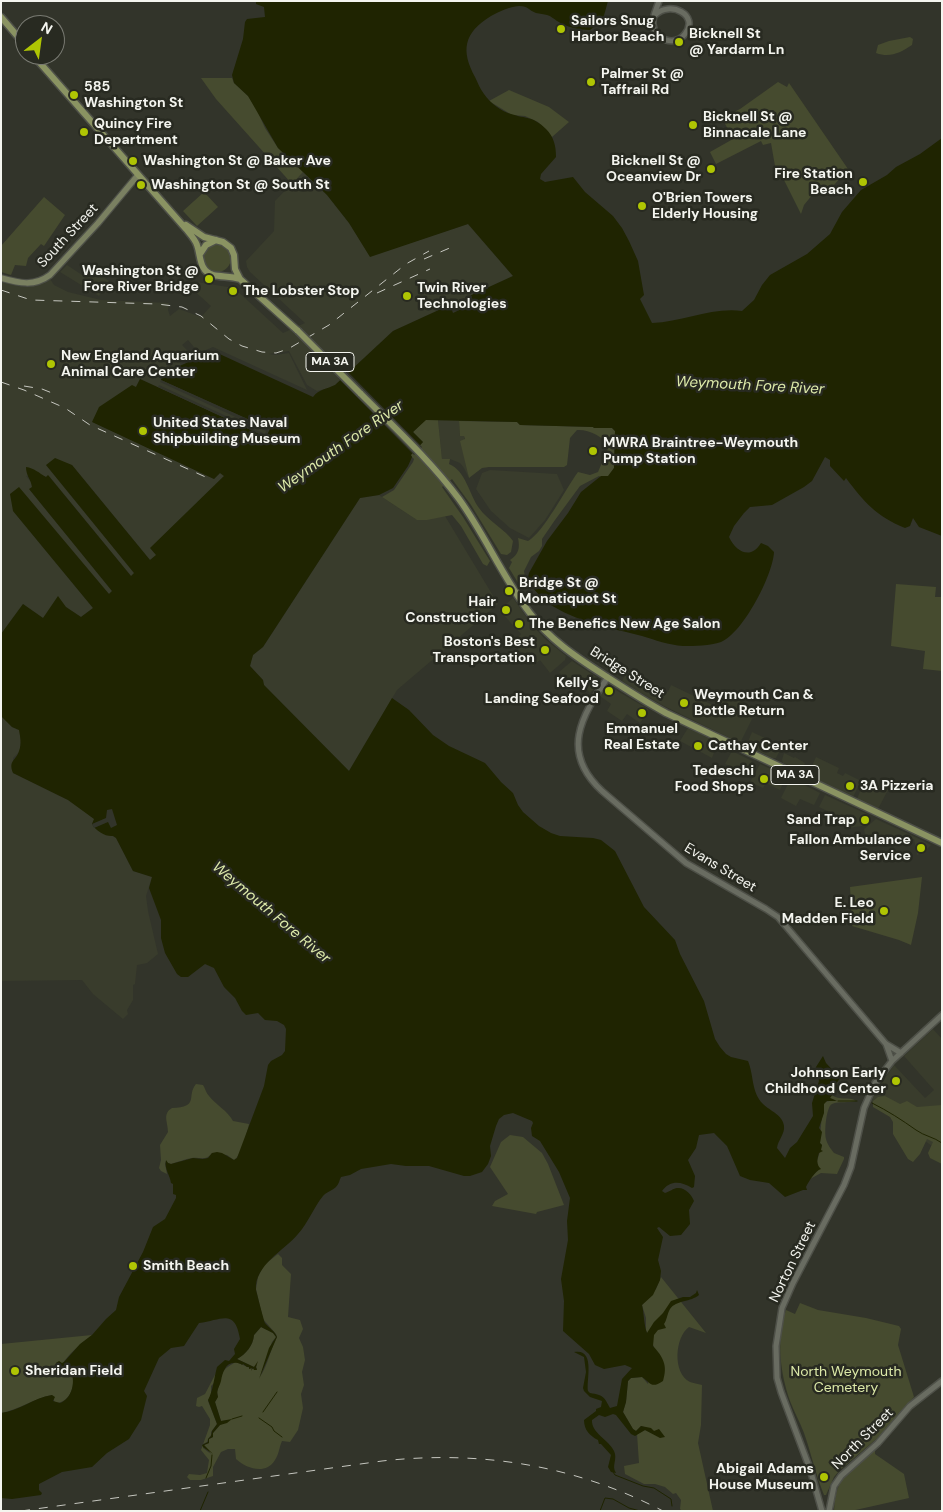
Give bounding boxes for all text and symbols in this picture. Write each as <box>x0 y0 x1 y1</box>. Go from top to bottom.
place label: Sailors Snug Harbor Beach <box>571 13 664 46</box>
north arrow <box>15 15 65 65</box>
text: N <box>38 18 56 38</box>
marker: Sailors Snug Harbor Beach <box>555 23 567 35</box>
place label: Bicknell St @ Yardarm Ln <box>689 26 784 58</box>
marker: Bicknell St @ Yardarm Ln <box>673 36 685 48</box>
place label: Palmer St @ Taffrail Rd <box>601 66 684 98</box>
marker: Palmer St @ Taffrail Rd <box>585 76 597 88</box>
place label: 585 Washington St <box>84 79 183 111</box>
marker: 585 Washington St <box>68 89 80 101</box>
place label: Bicknell St @ Binnacale Lane <box>703 109 806 142</box>
place label: Quincy Fire Department <box>94 116 178 148</box>
marker: Bicknell St @ Binnacale Lane <box>687 119 699 131</box>
marker: Quincy Fire Department <box>78 126 90 138</box>
place label: Washington St @ Baker Ave <box>143 153 331 169</box>
place label: Bicknell St @ Oceanview Dr <box>606 153 701 186</box>
marker: Washington St @ Baker Ave <box>127 155 139 167</box>
marker: Bicknell St @ Oceanview Dr <box>705 163 717 175</box>
place label: Fire Station Beach <box>774 166 853 198</box>
marker: Fire Station Beach <box>857 176 869 188</box>
place label: Washington St @ South St <box>151 177 330 193</box>
marker: Washington St @ South St <box>135 179 147 191</box>
place label: O'Brien Towers Elderly Housing <box>652 190 758 222</box>
marker: O'Brien Towers Elderly Housing <box>636 200 648 212</box>
street label: South Street <box>34 201 102 271</box>
place label: Washington St @ Fore River Bridge <box>82 263 199 296</box>
marker: Washington St @ Fore River Bridge <box>203 273 215 285</box>
place label: Twin River Technologies <box>417 280 507 312</box>
place label: The Lobster Stop <box>243 283 360 299</box>
marker: The Lobster Stop <box>227 285 239 297</box>
marker: Twin River Technologies <box>401 290 413 302</box>
place label: New England Aquarium Animal Care Center <box>61 348 219 381</box>
road number: MA 3A <box>306 352 354 372</box>
marker: New England Aquarium Animal Care Center <box>45 358 57 370</box>
water label: Weymouth Fore River <box>675 373 825 399</box>
water label: Weymouth Fore River <box>275 397 407 497</box>
place label: United States Naval Shipbuilding Museum <box>153 415 300 448</box>
marker: United States Naval Shipbuilding Museum <box>137 425 149 437</box>
place label: MWRA Braintree-Weymouth Pump Station <box>603 435 798 468</box>
marker: MWRA Braintree-Weymouth Pump Station <box>587 445 599 457</box>
place label: Bridge St @ Monatiquot St <box>519 575 617 608</box>
marker: Bridge St @ Monatiquot St <box>503 585 515 597</box>
place label: Hair Construction <box>405 594 496 626</box>
marker: Hair Construction <box>500 604 512 616</box>
place label: The Benefics New Age Salon <box>529 616 720 632</box>
marker: The Benefics New Age Salon <box>513 618 525 630</box>
place label: Boston's Best Transportation <box>433 634 535 666</box>
street label: Bridge Street <box>587 643 667 703</box>
marker: Boston's Best Transportation <box>539 644 551 656</box>
place label: Kelly's Landing Seafood <box>485 675 599 708</box>
marker: Kelly's Landing Seafood <box>603 685 615 697</box>
place label: Weymouth Can & Bottle Return <box>694 687 814 720</box>
marker: Weymouth Can & Bottle Return <box>678 697 690 709</box>
marker: Emmanuel Real Estate <box>636 707 648 719</box>
place label: Emmanuel Real Estate <box>604 721 680 754</box>
place label: Cathay Center <box>708 738 808 754</box>
marker: Cathay Center <box>692 740 704 752</box>
place label: Tedeschi Food Shops <box>675 763 754 796</box>
road number: MA 3A <box>771 766 819 784</box>
marker: Tedeschi Food Shops <box>758 773 770 785</box>
place label: 3A Pizzeria <box>860 778 934 794</box>
marker: 3A Pizzeria <box>844 780 856 792</box>
place label: Sand Trap <box>786 812 855 828</box>
marker: Sand Trap <box>859 814 871 826</box>
place label: Fallon Ambulance Service <box>789 832 911 864</box>
street label: Evans Street <box>681 840 759 896</box>
marker: Fallon Ambulance Service <box>915 842 927 854</box>
water label: Weymouth Fore River <box>208 858 334 968</box>
place label: E. Leo Madden Field <box>782 895 874 928</box>
marker: E. Leo Madden Field <box>878 905 890 917</box>
place label: Johnson Early Childhood Center <box>765 1065 886 1098</box>
marker: Johnson Early Childhood Center <box>890 1075 902 1087</box>
street label: Norton Street <box>766 1219 820 1305</box>
place label: Smith Beach <box>143 1258 229 1274</box>
marker: Smith Beach <box>127 1260 139 1272</box>
place label: Sheridan Field <box>25 1363 122 1379</box>
park label: North Weymouth Cemetery <box>790 1364 902 1396</box>
marker: Sheridan Field <box>9 1365 21 1377</box>
street label: North Street <box>829 1405 897 1473</box>
place label: Abigail Adams House Museum <box>709 1461 814 1494</box>
marker: Abigail Adams House Museum <box>818 1471 830 1483</box>

